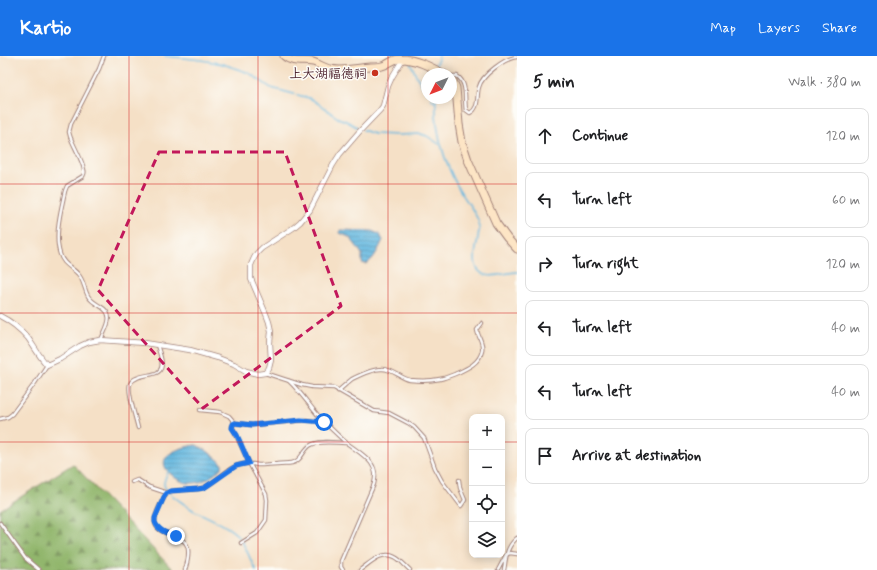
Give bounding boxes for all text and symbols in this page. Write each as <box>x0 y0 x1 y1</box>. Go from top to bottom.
text: Kartio <box>20 16 71 41</box>
text: Map <box>710 19 736 37</box>
text: Layers <box>758 19 800 37</box>
text: Share <box>822 19 857 37</box>
place label: 上大湖福德祠 <box>289 66 367 83</box>
marker: 上大湖福德祠 <box>370 68 380 78</box>
north arrow <box>421 68 457 104</box>
text: 5 min <box>533 71 575 93</box>
text: Walk · 380 m <box>788 74 861 91</box>
icon: ahead <box>534 125 556 147</box>
text: Continue <box>572 126 628 146</box>
text: 120 m <box>826 128 860 145</box>
icon: left <box>534 189 556 211</box>
text: Turn left <box>572 190 632 210</box>
text: 60 m <box>832 192 860 209</box>
icon: right <box>534 253 556 275</box>
text: Turn right <box>572 254 639 274</box>
text: 120 m <box>826 256 860 273</box>
icon: left <box>534 317 556 339</box>
text: Turn left <box>572 318 632 338</box>
text: 40 m <box>831 320 860 337</box>
icon: left <box>534 381 556 403</box>
text: Turn left <box>572 382 632 402</box>
text: 40 m <box>831 384 860 401</box>
route start <box>315 413 333 431</box>
map controls <box>469 414 505 558</box>
button: + <box>469 414 505 450</box>
icon: arrive <box>534 445 556 467</box>
text: Arrive at destination <box>572 446 701 466</box>
button: − <box>469 450 505 486</box>
button: locate <box>469 486 505 522</box>
button: layers <box>469 522 505 558</box>
route end <box>167 527 185 545</box>

